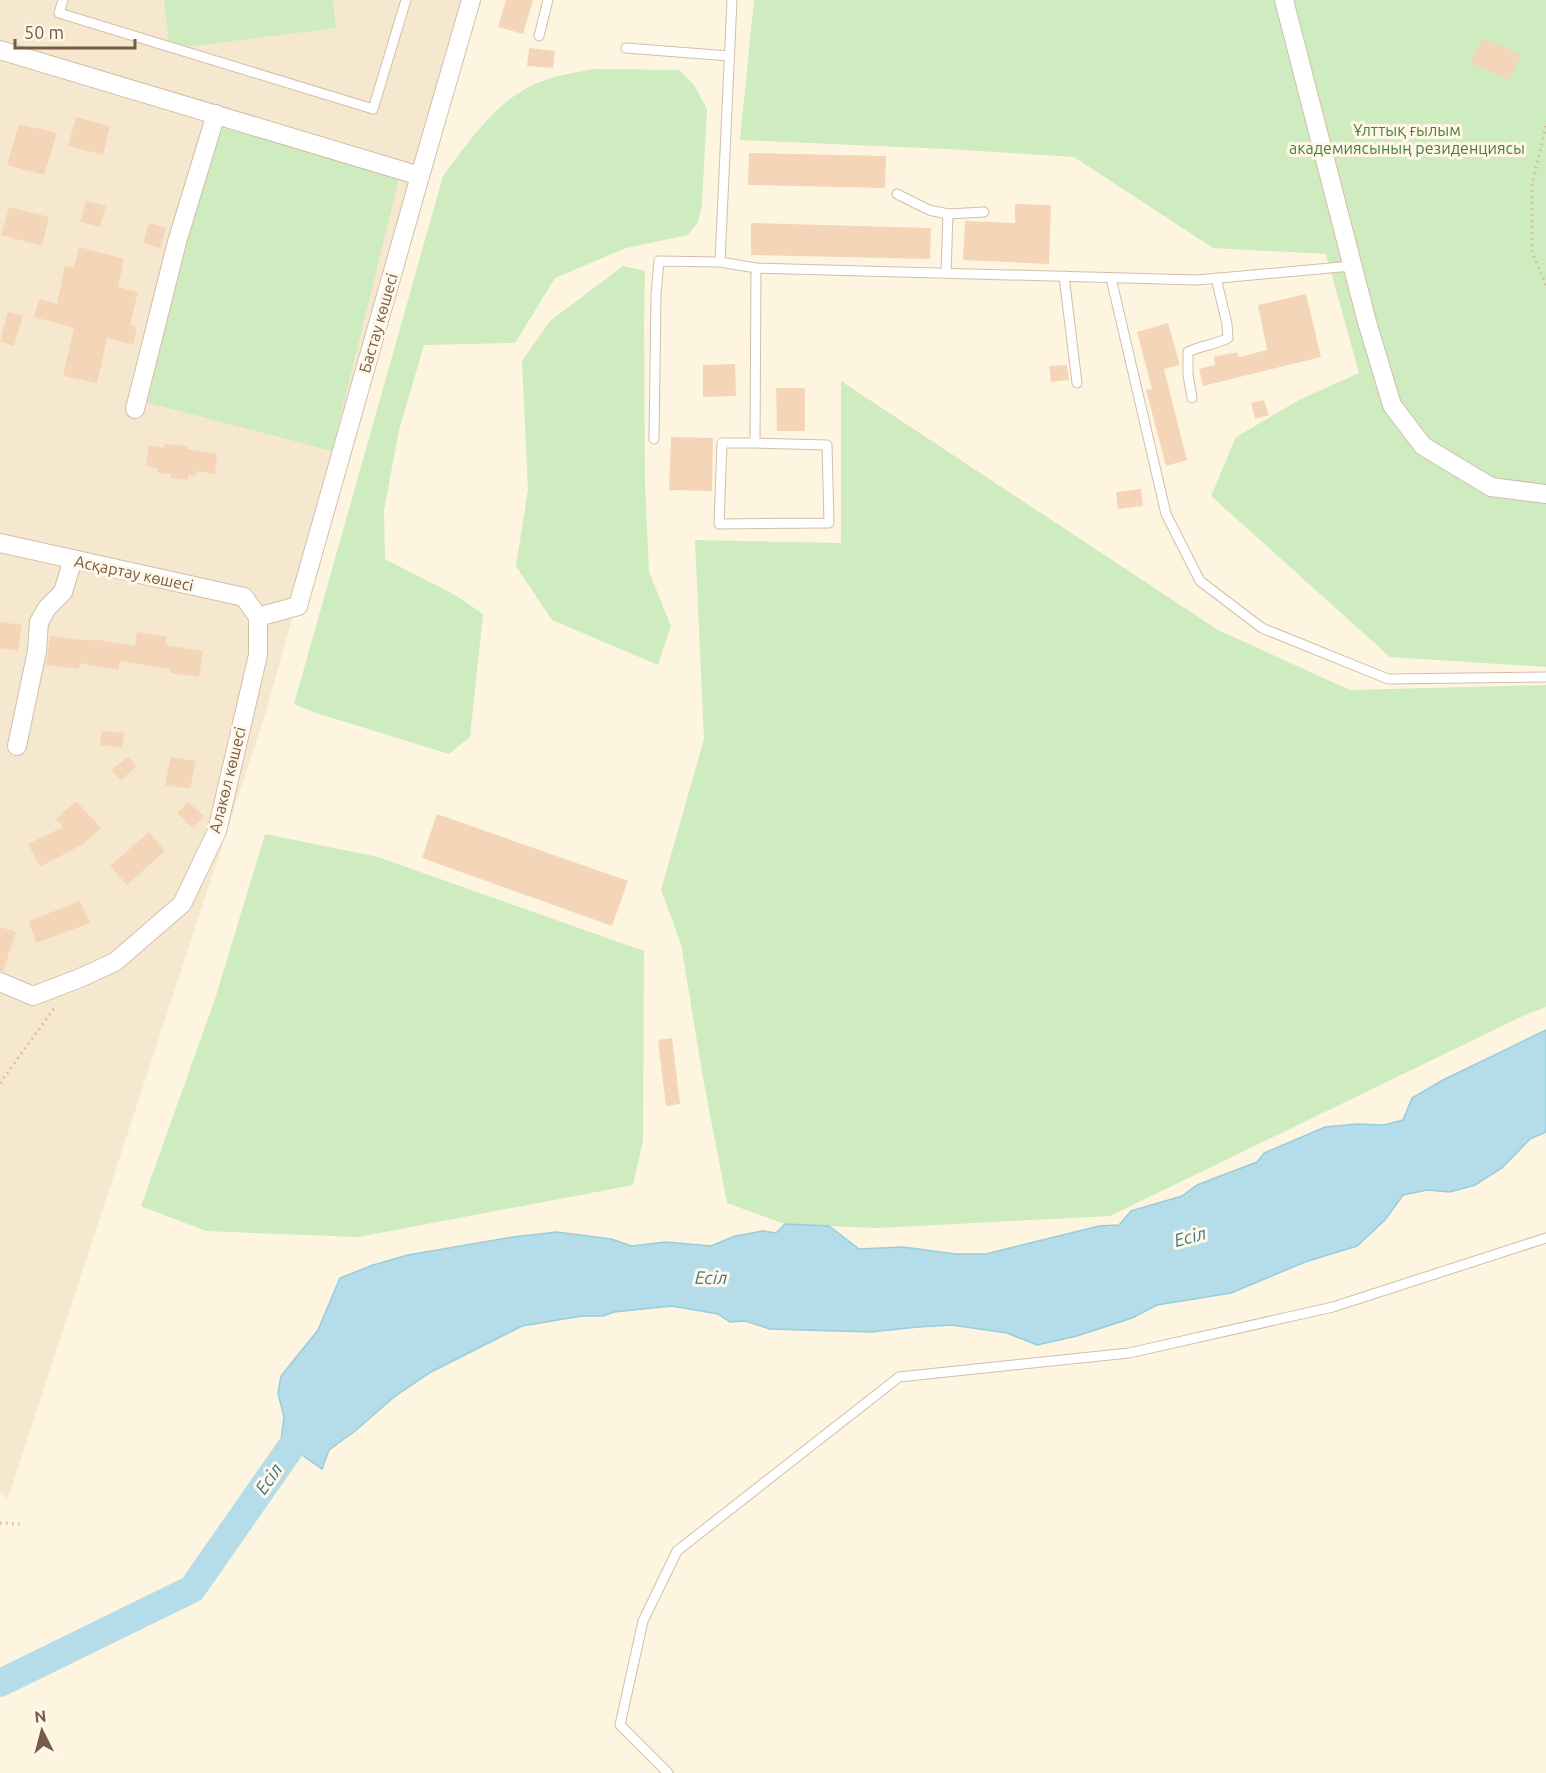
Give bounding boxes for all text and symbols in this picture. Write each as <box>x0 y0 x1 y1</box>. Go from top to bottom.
scale bar <box>15 12 135 50</box>
text: 50 m <box>24 22 64 42</box>
park label: Ұлттық ғылым академиясының резиденциясы <box>1289 121 1525 157</box>
street label: Бастау көшесі <box>355 271 401 375</box>
street label: Асқартау көшесі <box>73 552 195 594</box>
street label: Алакөл көшесі <box>205 725 249 835</box>
water label: Есіл <box>1172 1222 1208 1250</box>
water label: Есіл <box>695 1267 728 1287</box>
water label: Есіл <box>251 1459 286 1497</box>
north arrow <box>12 1701 72 1761</box>
text: N <box>34 1707 47 1726</box>

